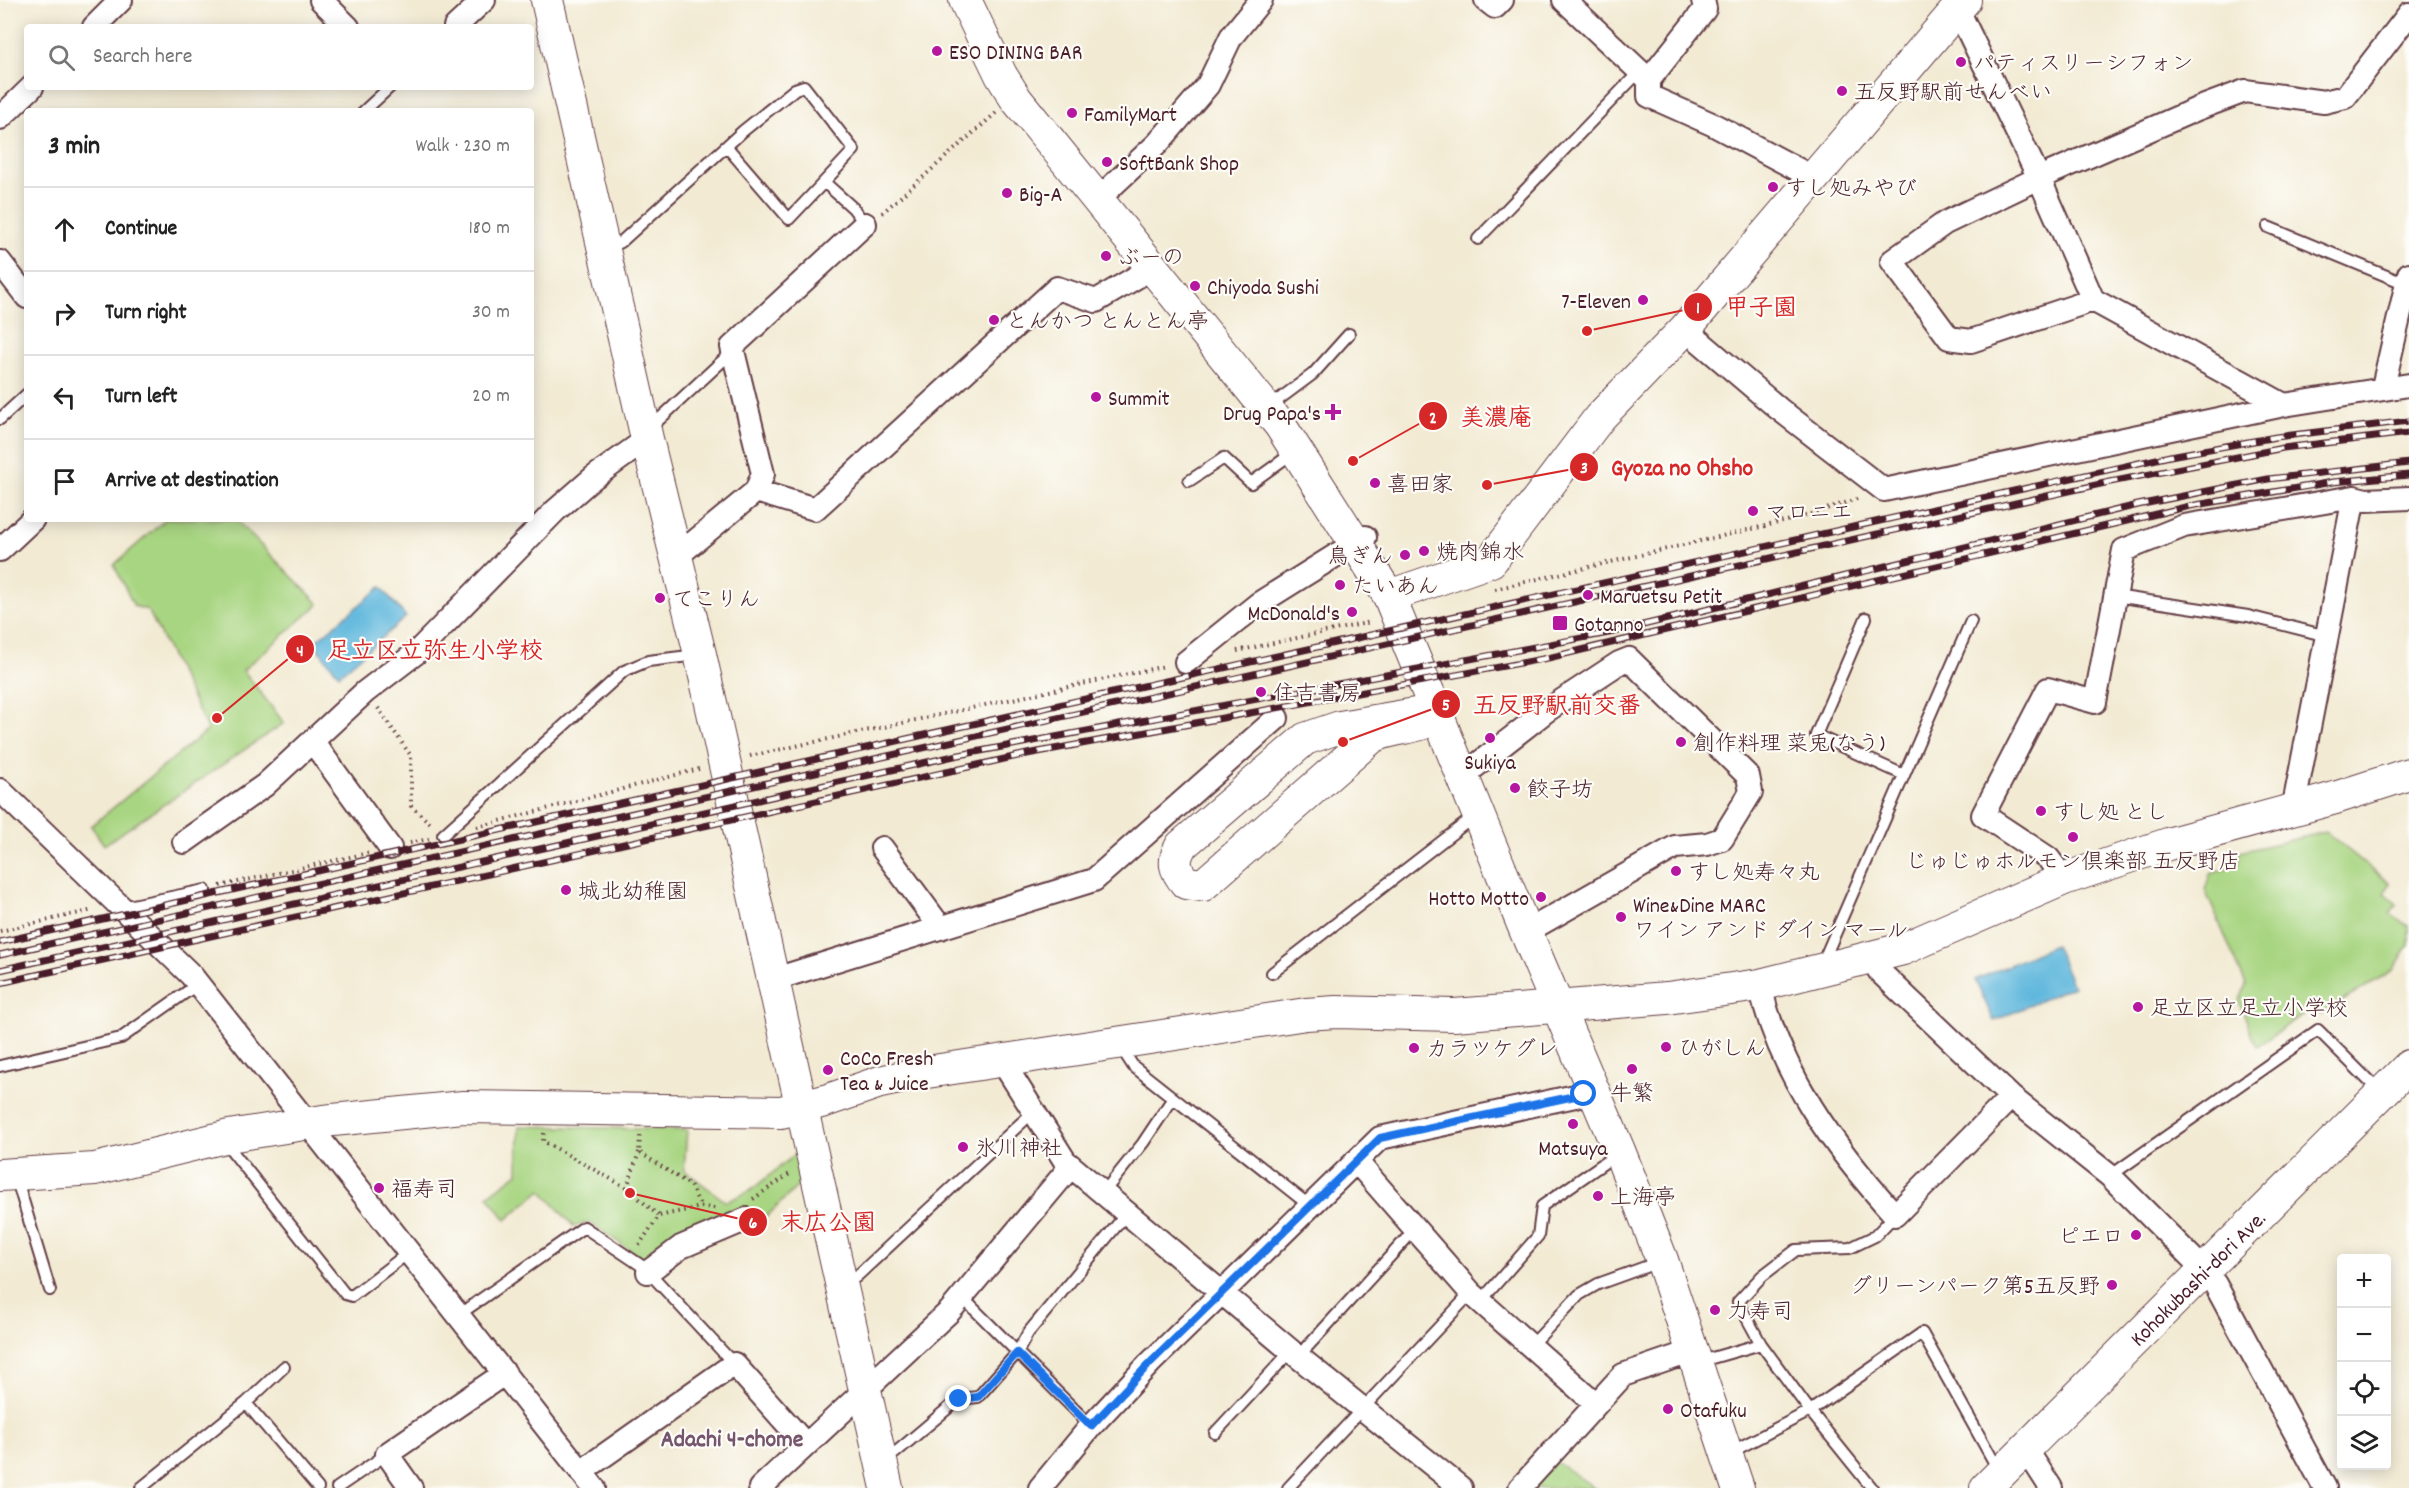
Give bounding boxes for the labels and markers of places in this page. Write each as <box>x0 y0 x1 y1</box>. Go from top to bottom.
place label: ESO DINING BAR <box>949 39 1082 70</box>
marker: ESO DINING BAR <box>930 44 944 58</box>
place label: パティスリーシフォン <box>1973 50 2193 81</box>
marker: パティスリーシフォン <box>1954 55 1968 69</box>
place label: 五反野駅前せんべい <box>1854 79 2052 110</box>
marker: 五反野駅前せんべい <box>1835 84 1849 98</box>
place label: FamilyMart <box>1084 101 1177 132</box>
marker: FamilyMart <box>1065 106 1079 120</box>
place label: SoftBank Shop <box>1119 150 1239 181</box>
marker: SoftBank Shop <box>1100 155 1114 169</box>
place label: すし処みやび <box>1785 175 1917 206</box>
marker: すし処みやび <box>1766 180 1780 194</box>
place label: Big-A <box>1019 181 1063 212</box>
marker: Big-A <box>1000 186 1014 200</box>
place label: ぶーの <box>1118 244 1184 275</box>
marker: ぶーの <box>1099 249 1113 263</box>
place label: Chiyoda Sushi <box>1207 274 1319 305</box>
marker: Chiyoda Sushi <box>1188 279 1202 293</box>
callout: 甲子園 <box>1683 286 1809 328</box>
place label: 7-Eleven <box>1561 288 1631 319</box>
marker: 7-Eleven <box>1636 293 1650 307</box>
place label: とんかつ とんとん亭 <box>1006 308 1209 339</box>
marker: とんかつ とんとん亭 <box>987 313 1001 327</box>
place label: Summit <box>1108 385 1170 416</box>
marker: Summit <box>1089 390 1103 404</box>
callout: 美濃庵 <box>1418 395 1544 437</box>
place label: Drug Papa's <box>1223 400 1321 431</box>
marker: Drug Papa's <box>1326 405 1340 419</box>
callout: Gyoza no Ohsho <box>1569 446 1765 488</box>
place label: 喜田家 <box>1387 471 1453 502</box>
marker: 喜田家 <box>1368 476 1382 490</box>
place label: マロニエ <box>1765 499 1853 530</box>
marker: マロニエ <box>1746 504 1760 518</box>
place label: 焼肉錦水 <box>1436 539 1524 570</box>
place label: 鳥ぎん <box>1327 543 1393 574</box>
marker: 焼肉錦水 <box>1417 544 1431 558</box>
marker: 鳥ぎん <box>1398 548 1412 562</box>
place label: たいあん <box>1352 573 1439 604</box>
marker: たいあん <box>1333 578 1347 592</box>
place label: Maruetsu Petit <box>1600 583 1722 614</box>
place label: てこりん <box>672 586 760 617</box>
marker: Maruetsu Petit <box>1581 588 1595 602</box>
marker: てこりん <box>653 591 667 605</box>
place label: McDonald's <box>1247 600 1340 631</box>
marker: McDonald's <box>1345 605 1359 619</box>
place label: Gotanno <box>1574 611 1643 642</box>
marker: Gotanno <box>1551 614 1569 632</box>
callout: 足立区立弥生小学校 <box>285 628 555 670</box>
place label: 住吉書房 <box>1273 680 1361 711</box>
callout: 五反野駅前交番 <box>1431 683 1653 725</box>
marker: 住吉書房 <box>1254 685 1268 699</box>
place label: 創作料理 菜兎(なう) <box>1693 730 1885 761</box>
marker: Sukiya <box>1483 731 1497 745</box>
marker: 創作料理 菜兎(なう) <box>1674 735 1688 749</box>
place label: Sukiya <box>1464 749 1516 780</box>
place label: 餃子坊 <box>1527 776 1593 807</box>
marker: 餃子坊 <box>1508 781 1522 795</box>
place label: すし処 とし <box>2053 799 2168 830</box>
marker: すし処 とし <box>2034 804 2048 818</box>
marker: じゅじゅホルモン倶楽部 五反野店 <box>2066 830 2080 844</box>
place label: じゅじゅホルモン倶楽部 五反野店 <box>1905 848 2241 879</box>
place label: すし処寿々丸 <box>1688 859 1820 890</box>
marker: すし処寿々丸 <box>1669 864 1683 878</box>
place label: 城北幼稚園 <box>578 878 688 909</box>
marker: 城北幼稚園 <box>559 883 573 897</box>
place label: Hotto Motto <box>1428 885 1529 916</box>
marker: Hotto Motto <box>1534 890 1548 904</box>
place label: Wine&Dine MARC ワイン アンド ダイン マール <box>1633 892 1909 948</box>
marker: Wine&Dine MARC ワイン アンド ダイン マール <box>1614 910 1628 924</box>
place label: 足立区立足立小学校 <box>2150 995 2348 1026</box>
marker: 足立区立足立小学校 <box>2131 1000 2145 1014</box>
place label: ひがしん <box>1678 1035 1766 1066</box>
place label: カラツケグレ <box>1426 1036 1558 1067</box>
marker: ひがしん <box>1659 1040 1673 1054</box>
marker: カラツケグレ <box>1407 1041 1421 1055</box>
place label: CoCo Fresh Tea & Juice <box>840 1045 933 1101</box>
marker: 牛繁 <box>1625 1062 1639 1076</box>
marker: CoCo Fresh Tea & Juice <box>821 1063 835 1077</box>
place label: 牛繁 <box>1610 1080 1654 1111</box>
marker: Matsuya <box>1566 1117 1580 1131</box>
place label: 氷川神社 <box>975 1135 1063 1166</box>
place label: Matsuya <box>1538 1135 1608 1166</box>
marker: 氷川神社 <box>956 1140 970 1154</box>
place label: 福寿司 <box>391 1176 457 1207</box>
marker: 福寿司 <box>372 1181 386 1195</box>
place label: 上海亭 <box>1610 1184 1676 1215</box>
marker: 上海亭 <box>1591 1189 1605 1203</box>
callout: 末広公園 <box>738 1201 888 1243</box>
place label: ピエロ <box>2058 1223 2124 1254</box>
marker: ピエロ <box>2129 1228 2143 1242</box>
place label: グリーンパーク第5五反野 <box>1850 1273 2100 1304</box>
marker: グリーンパーク第5五反野 <box>2105 1278 2119 1292</box>
place label: 力寿司 <box>1727 1298 1793 1329</box>
marker: 力寿司 <box>1708 1303 1722 1317</box>
place label: Otafuku <box>1680 1397 1747 1428</box>
marker: Otafuku <box>1661 1402 1675 1416</box>

